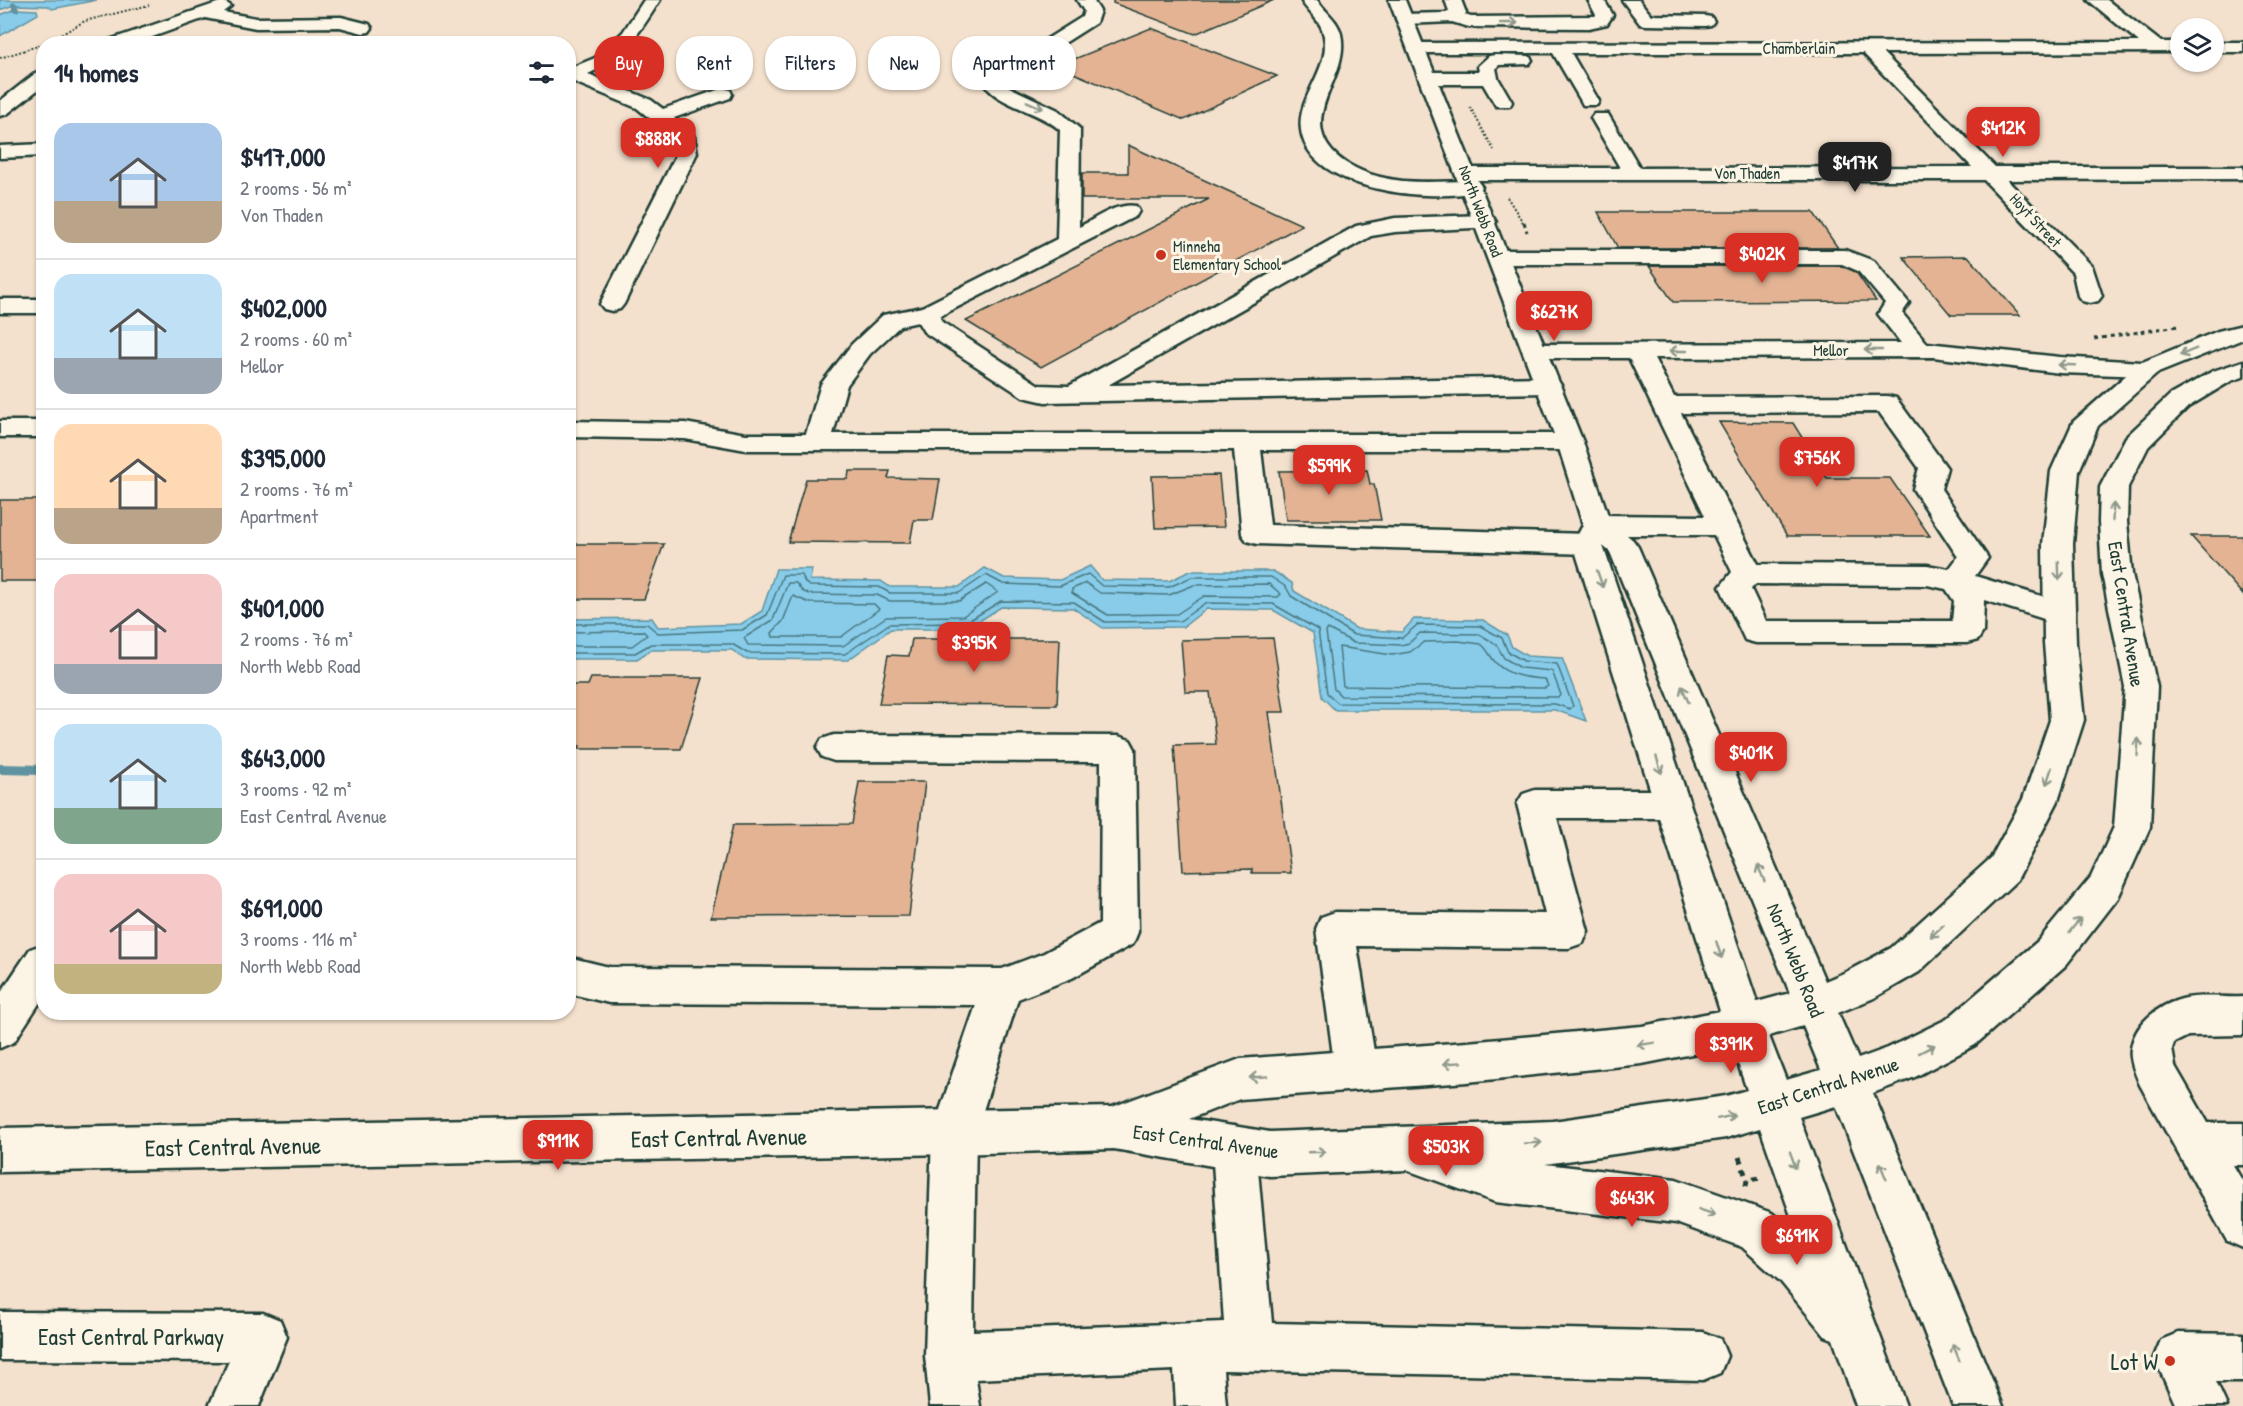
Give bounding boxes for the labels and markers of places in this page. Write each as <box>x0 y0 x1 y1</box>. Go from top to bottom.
pin: $412K <box>1961 107 2045 158</box>
pin: $888K <box>616 118 700 169</box>
pin: $417K <box>1813 142 1897 193</box>
pin: $402K <box>1720 233 1804 284</box>
place label: Minneha Elementary School <box>1173 235 1282 275</box>
marker: Minneha Elementary School <box>1154 248 1168 262</box>
pin: $627K <box>1512 291 1596 342</box>
pin: $756K <box>1775 437 1859 488</box>
pin: $599K <box>1287 445 1371 496</box>
pin: $395K <box>932 622 1016 673</box>
pin: $401K <box>1709 732 1793 783</box>
pin: $391K <box>1689 1023 1773 1074</box>
pin: $911K <box>516 1120 600 1171</box>
pin: $503K <box>1404 1126 1488 1177</box>
pin: $643K <box>1590 1177 1674 1228</box>
pin: $691K <box>1755 1215 1839 1266</box>
place label: Lot W <box>2111 1345 2158 1377</box>
marker: Lot W <box>2163 1354 2177 1368</box>

